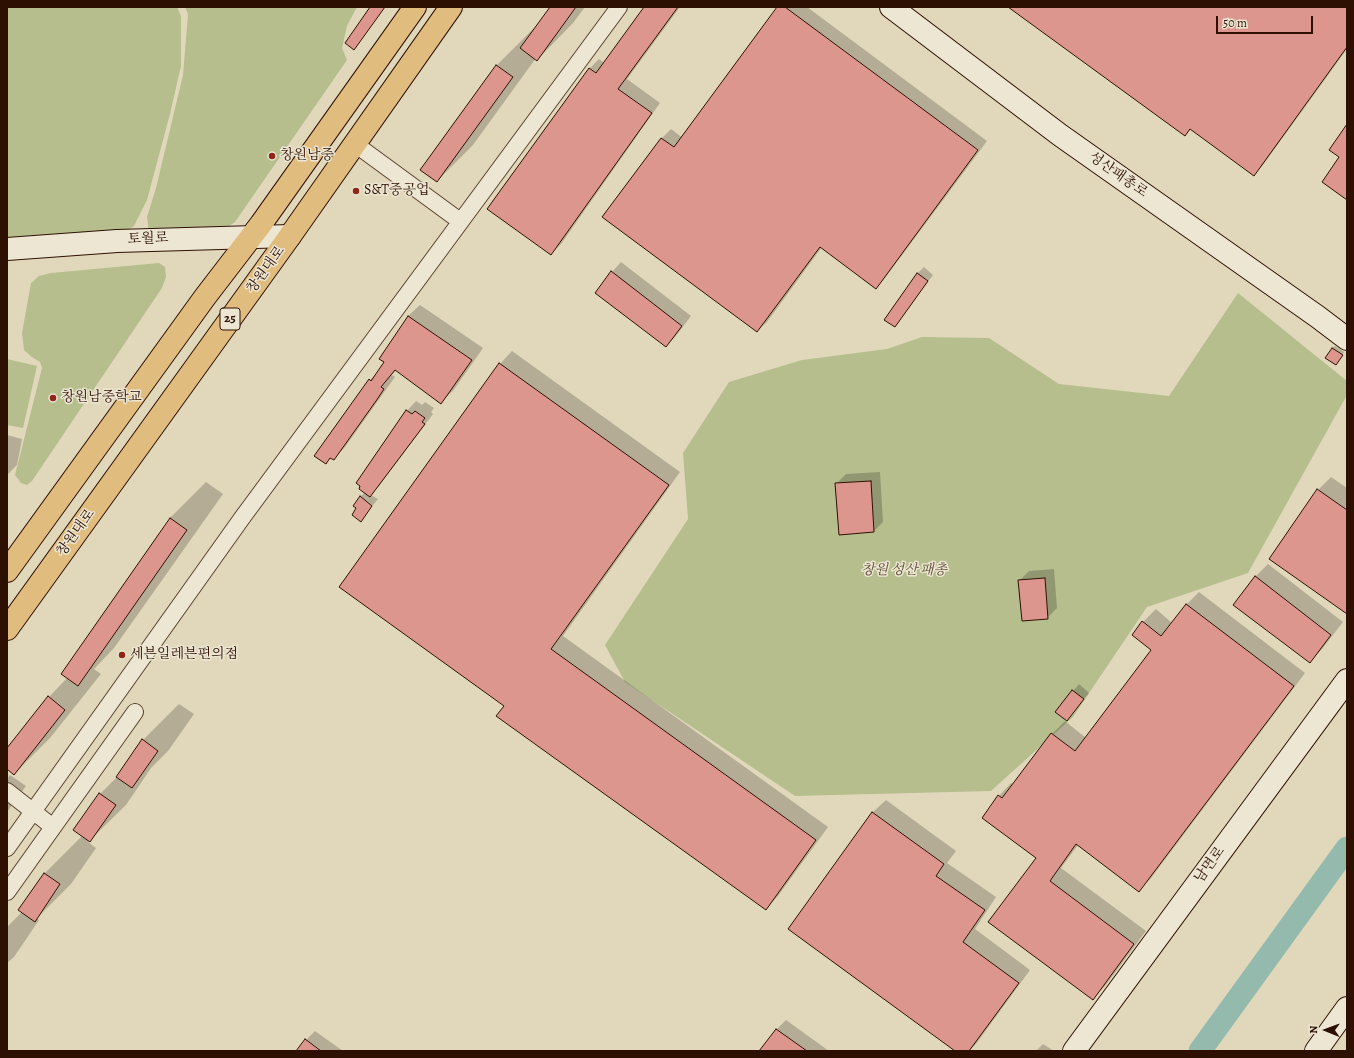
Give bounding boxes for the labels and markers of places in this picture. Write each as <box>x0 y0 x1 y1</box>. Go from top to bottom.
place label: 창원남중 <box>280 148 334 164</box>
marker: 창원남중 <box>267 151 277 161</box>
place label: S&T중공업 <box>364 183 429 199</box>
marker: S&T중공업 <box>351 186 361 196</box>
place label: 창원남중학교 <box>61 390 142 406</box>
marker: 창원남중학교 <box>48 393 58 403</box>
place label: 세븐일레븐편의점 <box>130 647 238 663</box>
marker: 세븐일레븐편의점 <box>117 650 127 660</box>

